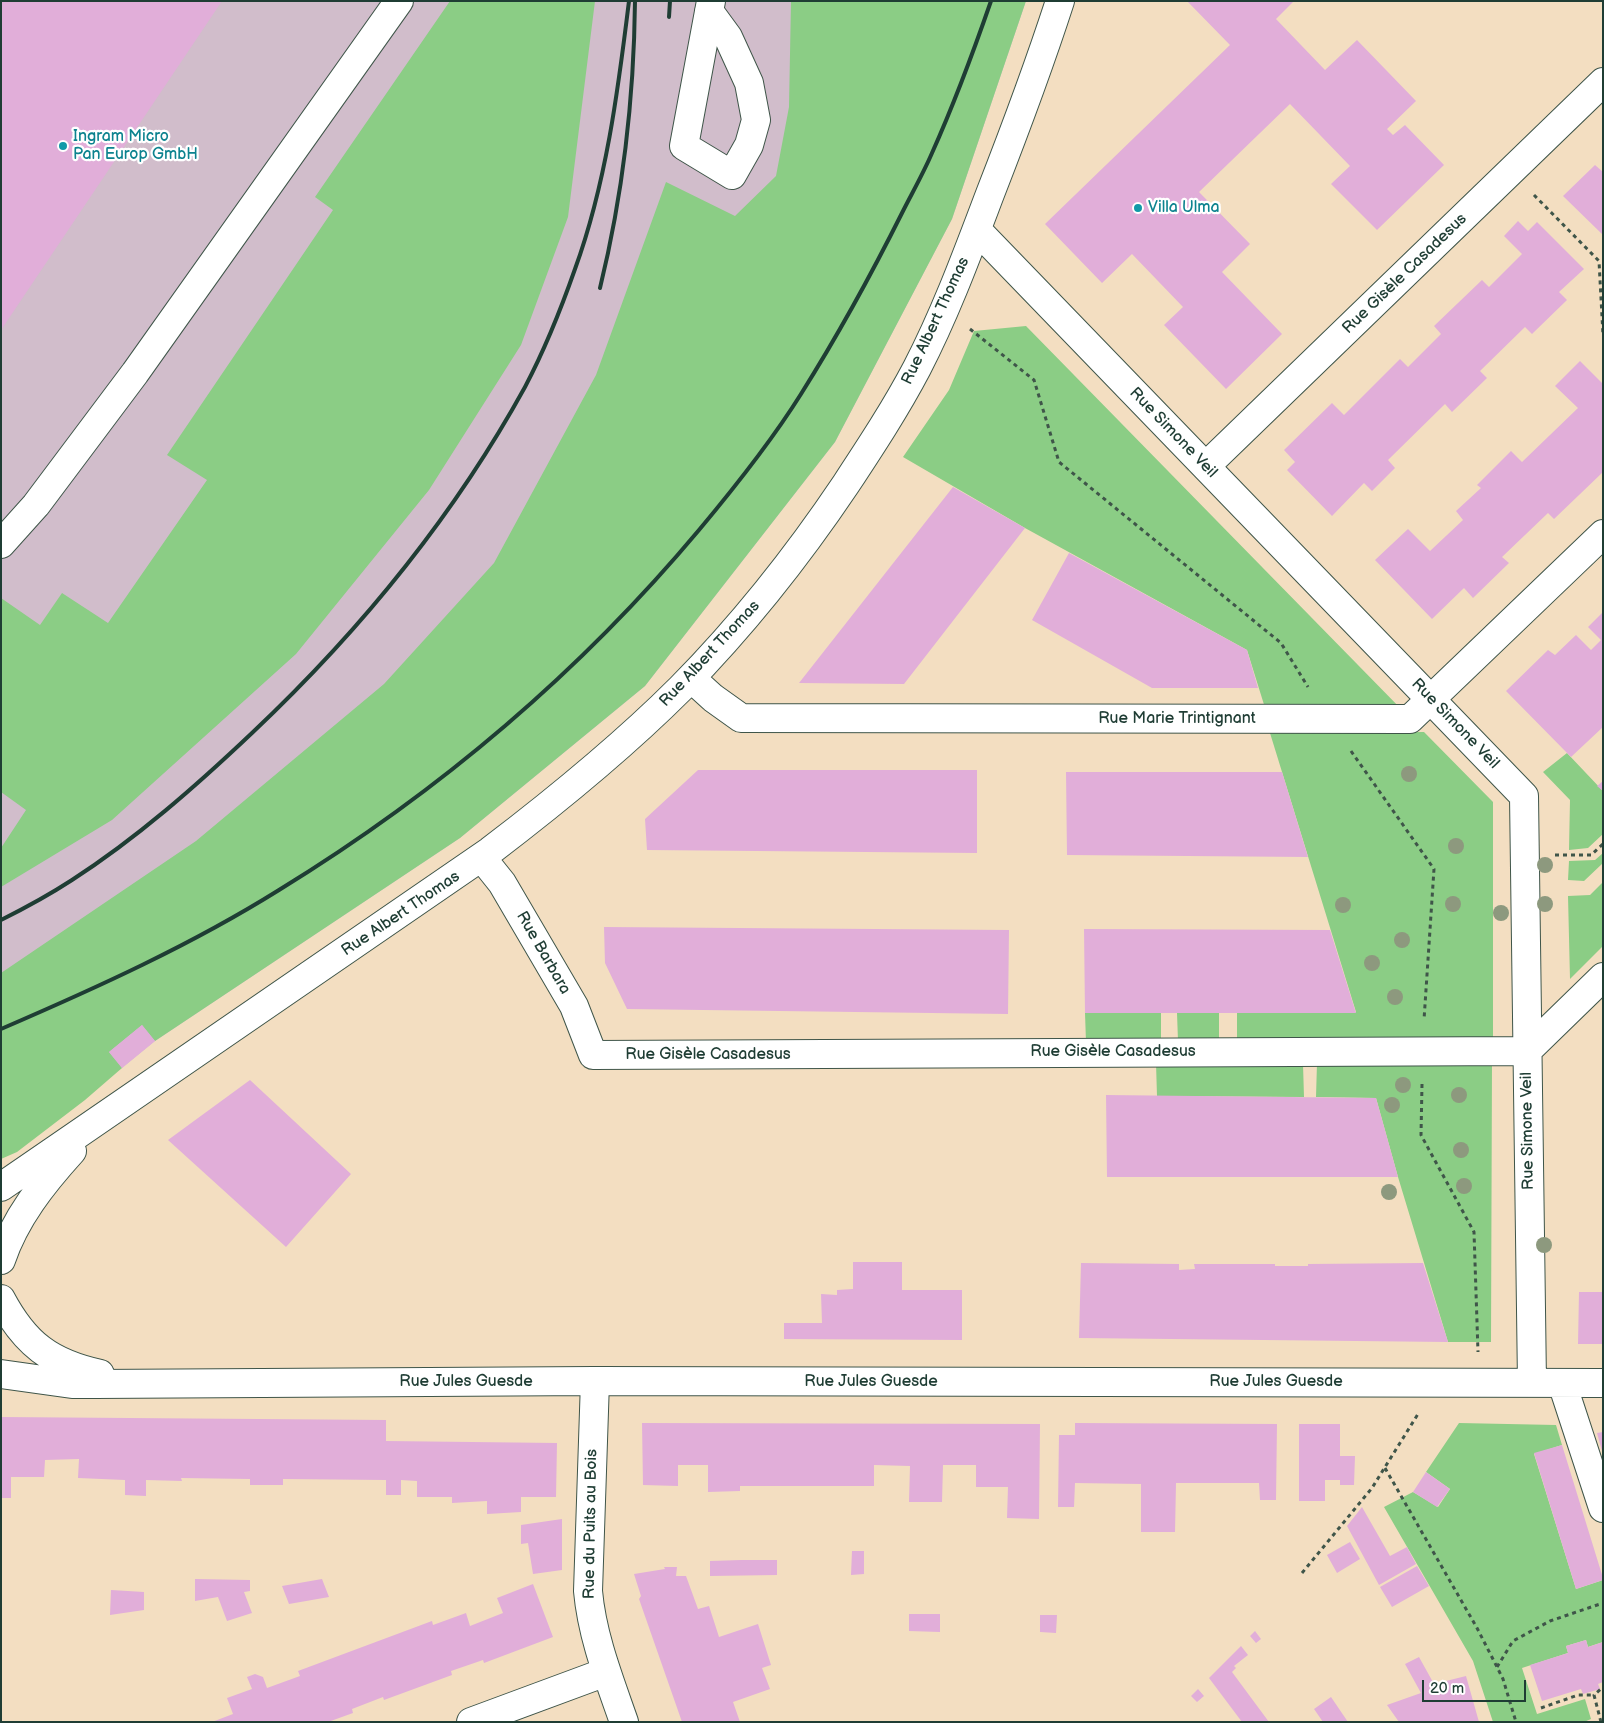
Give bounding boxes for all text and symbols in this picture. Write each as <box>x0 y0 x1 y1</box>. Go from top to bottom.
place label: Ingram Micro Pan Europ GmbH <box>73 127 198 165</box>
marker: Ingram Micro Pan Europ GmbH <box>57 140 69 152</box>
place label: Villa Ulma <box>1148 198 1220 218</box>
marker: Villa Ulma <box>1132 202 1144 214</box>
street label: Rue Gisèle Casadesus <box>1339 210 1471 338</box>
street label: Rue Albert Thomas <box>898 254 974 388</box>
street label: Rue Simone Veil <box>1125 384 1221 482</box>
street label: Rue Albert Thomas <box>656 597 764 711</box>
street label: Rue Simone Veil <box>1407 675 1503 773</box>
street label: Rue Marie Trintignant <box>1098 709 1256 729</box>
street label: Rue Albert Thomas <box>338 867 464 961</box>
street label: Rue Barbara <box>512 908 574 998</box>
street label: Rue Gisèle Casadesus <box>1030 1042 1196 1062</box>
street label: Rue Gisèle Casadesus <box>625 1045 791 1065</box>
street label: Rue Simone Veil <box>1517 1072 1539 1190</box>
street label: Rue Jules Guesde <box>399 1372 533 1392</box>
street label: Rue Jules Guesde <box>804 1372 938 1392</box>
street label: Rue Jules Guesde <box>1209 1372 1343 1392</box>
street label: Rue du Puits au Bois <box>580 1449 602 1599</box>
scale bar <box>1424 1670 1528 1702</box>
text: 20 m <box>1430 1679 1464 1698</box>

